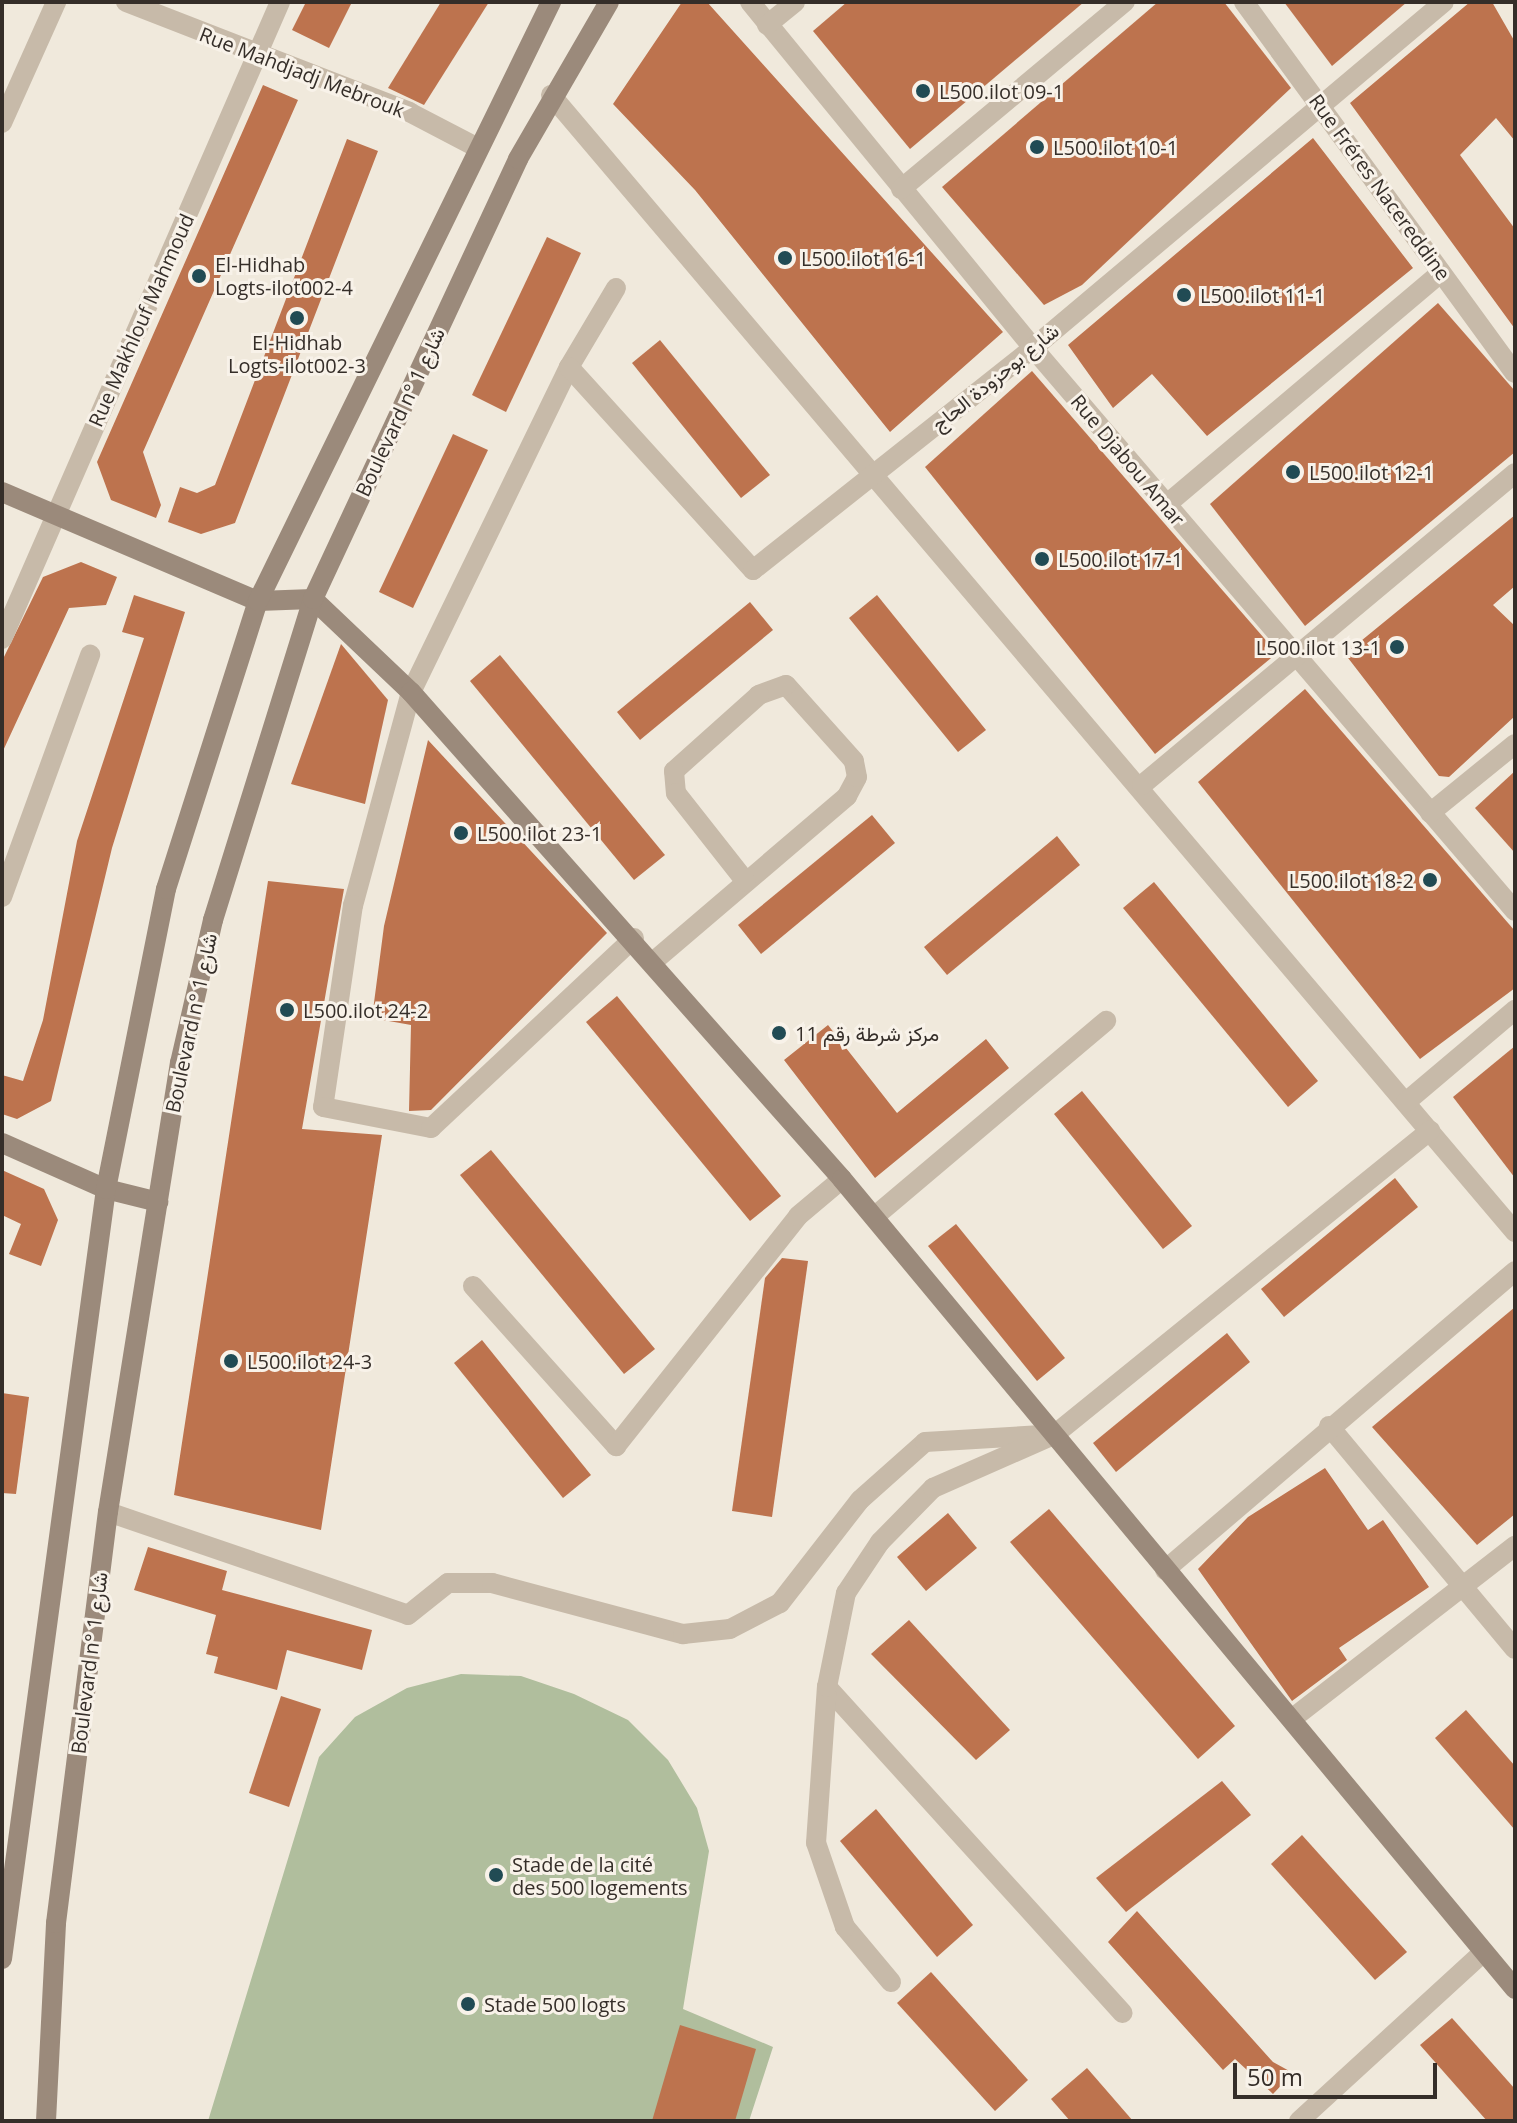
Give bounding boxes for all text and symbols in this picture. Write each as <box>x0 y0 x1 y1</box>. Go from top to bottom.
street label: Rue Mahdjadj Mebrouk <box>196 22 408 122</box>
place label: L500.ilot 09-1 <box>939 79 1064 103</box>
marker: L500.ilot 09-1 <box>914 82 932 100</box>
street label: Rue Fréres Nacereddine <box>1304 89 1456 285</box>
place label: L500.ilot 10-1 <box>1053 135 1178 159</box>
marker: L500.ilot 10-1 <box>1028 138 1046 156</box>
street label: Rue Makhlouf Mahmoud <box>83 210 199 430</box>
place label: L500.ilot 16-1 <box>801 246 926 270</box>
marker: L500.ilot 16-1 <box>776 249 794 267</box>
place label: El-Hidhab Logts-ilot002-4 <box>215 252 353 299</box>
marker: El-Hidhab Logts-ilot002-4 <box>190 267 208 285</box>
place label: L500.ilot 11-1 <box>1200 283 1325 307</box>
marker: L500.ilot 11-1 <box>1175 286 1193 304</box>
marker: El-Hidhab Logts-ilot002-3 <box>288 309 306 327</box>
street label: شارع بوحزودة الحاج <box>927 318 1063 436</box>
street label: Boulevard n° شارع 1 <box>350 324 450 500</box>
place label: El-Hidhab Logts-ilot002-3 <box>228 330 366 377</box>
street label: Rue Djabou Amar <box>1066 390 1190 530</box>
place label: L500.ilot 12-1 <box>1309 460 1434 484</box>
marker: L500.ilot 12-1 <box>1284 463 1302 481</box>
place label: L500.ilot 17-1 <box>1058 547 1183 571</box>
marker: L500.ilot 17-1 <box>1033 550 1051 568</box>
place label: L500.ilot 13-1 <box>1256 635 1381 659</box>
marker: L500.ilot 13-1 <box>1388 638 1406 656</box>
place label: L500.ilot 23-1 <box>477 821 602 845</box>
marker: L500.ilot 23-1 <box>452 824 470 842</box>
place label: L500.ilot 18-2 <box>1289 868 1414 892</box>
marker: L500.ilot 18-2 <box>1421 871 1439 889</box>
street label: Boulevard n° شارع 1 <box>160 931 222 1115</box>
place label: L500.ilot 24-2 <box>303 998 428 1022</box>
marker: L500.ilot 24-2 <box>278 1001 296 1019</box>
place label: مركز شرطة رقم 11 <box>795 1021 939 1045</box>
marker: مركز شرطة رقم 11 <box>770 1024 788 1042</box>
place label: L500.ilot 24-3 <box>247 1349 372 1373</box>
marker: L500.ilot 24-3 <box>222 1352 240 1370</box>
street label: Boulevard n° شارع 1 <box>66 1571 112 1755</box>
place label: Stade de la cité des 500 logements <box>512 1852 688 1899</box>
marker: Stade de la cité des 500 logements <box>487 1866 505 1884</box>
place label: Stade 500 logts <box>484 1992 626 2016</box>
marker: Stade 500 logts <box>459 1995 477 2013</box>
scale bar <box>1237 2047 1441 2097</box>
text: 50 m <box>1247 2060 1303 2093</box>

